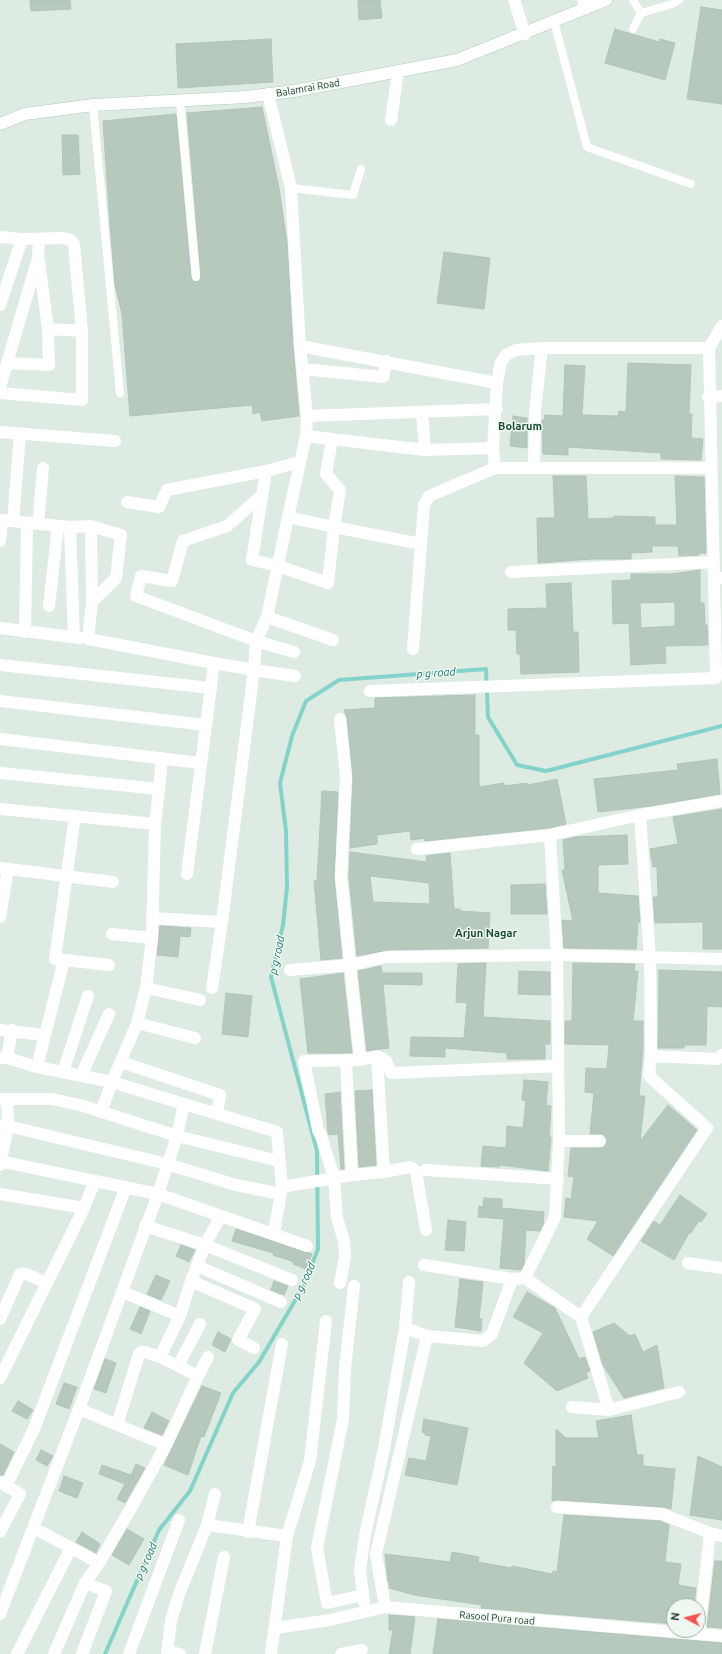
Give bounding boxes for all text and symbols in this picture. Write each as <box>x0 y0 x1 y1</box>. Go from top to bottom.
street label: Balamrai Road <box>275 76 341 100</box>
district label: Bolarum <box>498 419 542 433</box>
water label: p g road <box>416 665 456 681</box>
district label: Arjun Nagar <box>455 926 517 940</box>
water label: p g road <box>266 934 288 976</box>
water label: p g road <box>290 1260 318 1302</box>
water label: p g road <box>132 1540 160 1582</box>
north arrow <box>666 1598 706 1638</box>
street label: Rasool Pura road <box>459 1609 535 1627</box>
text: N <box>669 1612 682 1621</box>

